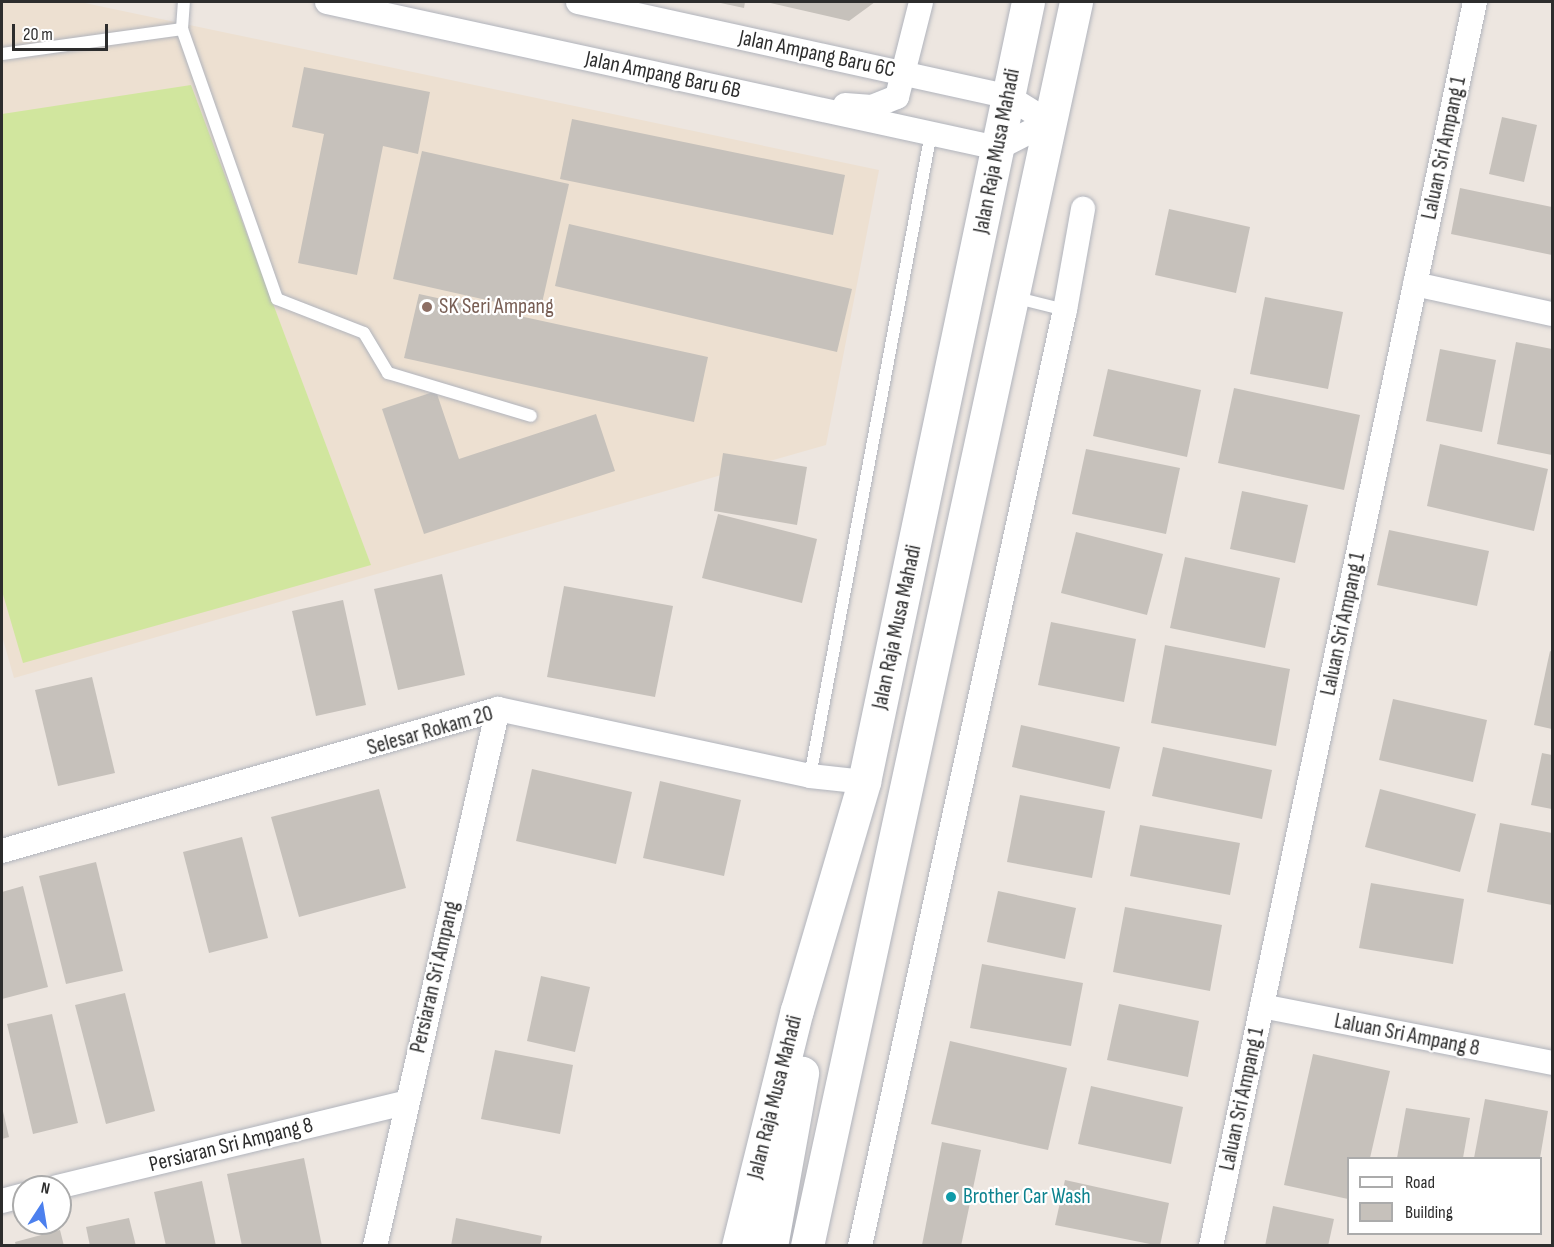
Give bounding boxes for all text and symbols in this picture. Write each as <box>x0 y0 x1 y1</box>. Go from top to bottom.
scale bar <box>15 12 111 50</box>
text: 20 m <box>23 24 53 45</box>
street label: Jalan Ampang Baru 6C <box>736 25 898 83</box>
street label: Jalan Ampang Baru 6B <box>583 46 743 104</box>
street label: Jalan Raja Musa Mahadi <box>968 66 1026 236</box>
street label: Laluan Sri Ampang 1 <box>1416 74 1472 222</box>
place label: SK Seri Ampang <box>439 294 554 320</box>
marker: SK Seri Ampang <box>420 300 434 314</box>
street label: Jalan Raja Musa Mahadi <box>867 542 927 712</box>
street label: Laluan Sri Ampang 1 <box>1315 550 1371 698</box>
street label: Selesar Rokam 20 <box>364 700 496 762</box>
street label: Persiaran Sri Ampang <box>405 899 465 1055</box>
street label: Laluan Sri Ampang 8 <box>1332 1008 1482 1062</box>
street label: Jalan Raja Musa Mahadi <box>742 1013 808 1181</box>
street label: Laluan Sri Ampang 1 <box>1214 1025 1270 1173</box>
street label: Persiaran Sri Ampang 8 <box>146 1112 316 1178</box>
legend <box>1347 1157 1542 1235</box>
text: Road <box>1405 1172 1435 1193</box>
north arrow <box>12 1175 72 1235</box>
text: N <box>39 1179 52 1199</box>
place label: Brother Car Wash <box>963 1184 1091 1210</box>
marker: Brother Car Wash <box>944 1190 958 1204</box>
text: Building <box>1405 1202 1453 1223</box>

